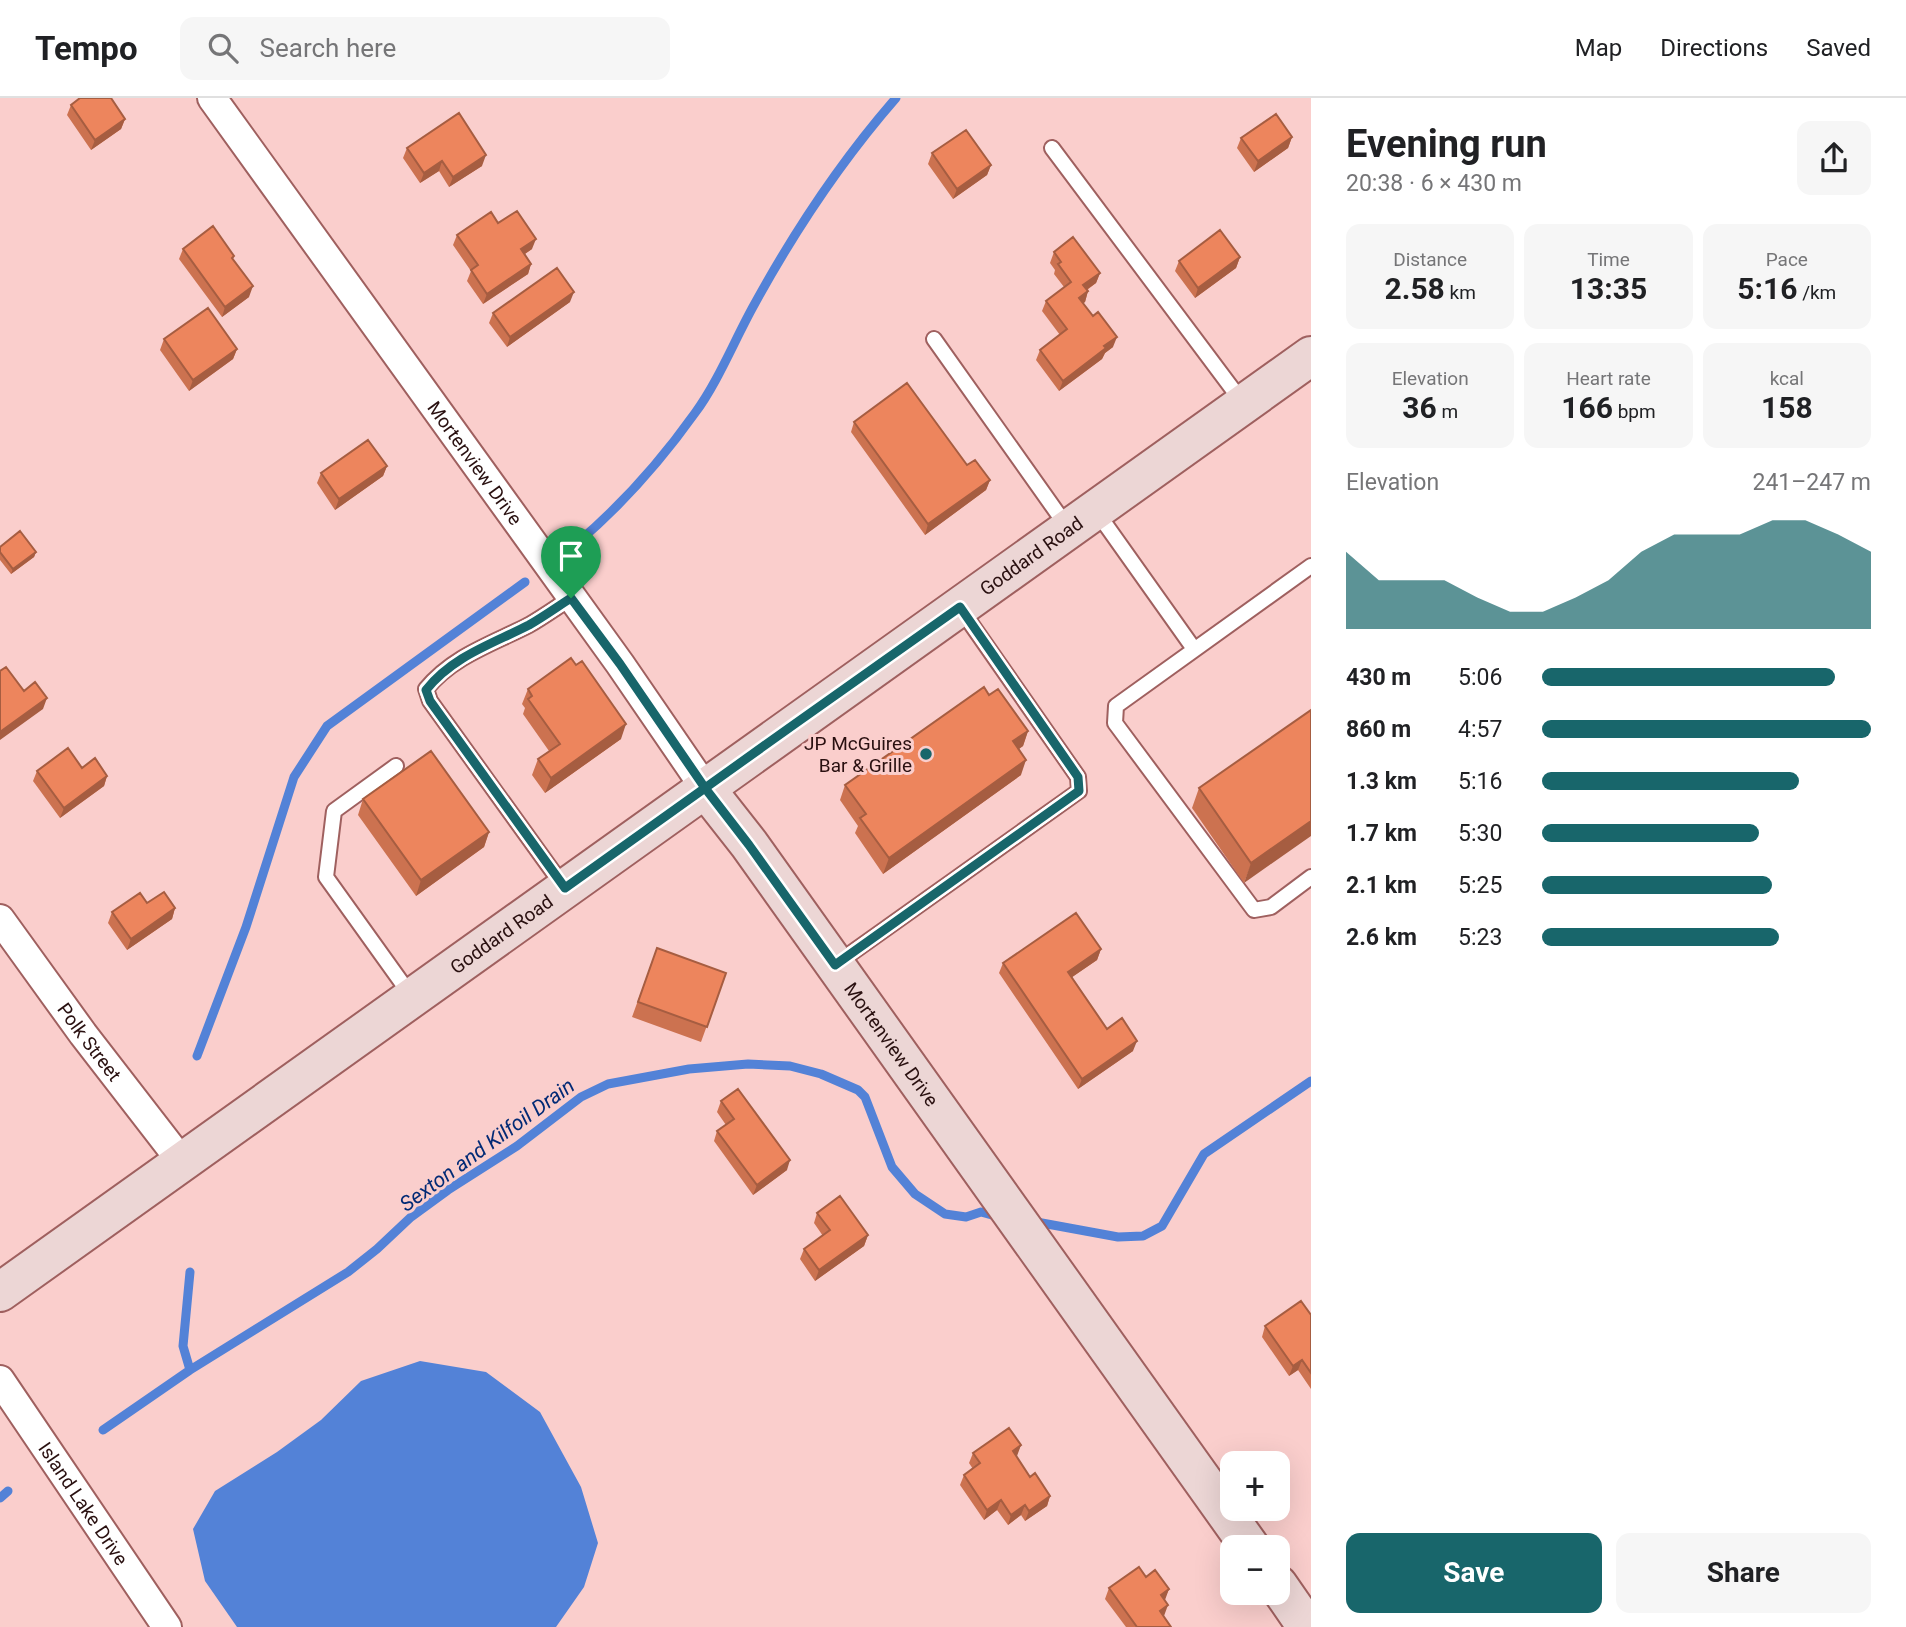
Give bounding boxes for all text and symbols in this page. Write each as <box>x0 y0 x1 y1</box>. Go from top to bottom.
search box <box>180 17 670 80</box>
text: Tempo <box>35 29 138 68</box>
icon: search <box>204 29 242 67</box>
text: Search here <box>260 33 396 63</box>
text: Map <box>1575 34 1622 62</box>
text: Directions <box>1660 34 1768 62</box>
text: Saved <box>1806 34 1871 62</box>
button: share <box>1797 121 1871 195</box>
text: Evening run <box>1346 122 1547 166</box>
text: 20:38 · 6 × 430 m <box>1346 170 1522 197</box>
text: Distance <box>1393 248 1467 271</box>
text: Time <box>1587 248 1630 271</box>
text: Pace <box>1766 248 1808 271</box>
text: 2.58 <box>1384 271 1445 306</box>
text: 13:35 <box>1570 271 1647 306</box>
text: 5:16 <box>1737 271 1797 306</box>
text: km <box>1445 281 1476 304</box>
text: /km <box>1797 281 1836 304</box>
text: Elevation <box>1392 367 1469 390</box>
text: Heart rate <box>1566 367 1651 390</box>
text: kcal <box>1770 367 1804 390</box>
text: 36 <box>1402 390 1437 425</box>
text: 166 <box>1561 390 1613 425</box>
text: 158 <box>1761 390 1813 425</box>
street label: Mortenview Drive <box>422 397 527 530</box>
text: m <box>1437 400 1458 423</box>
text: bpm <box>1613 400 1656 423</box>
text: Elevation <box>1346 469 1439 496</box>
text: 241–247 m <box>1752 469 1871 496</box>
street label: Goddard Road <box>976 512 1087 601</box>
pin <box>541 526 601 598</box>
icon: arrive <box>552 537 590 575</box>
text: 430 m <box>1346 664 1411 691</box>
text: 5:06 <box>1458 664 1502 691</box>
text: 860 m <box>1346 716 1411 743</box>
text: 4:57 <box>1458 716 1502 743</box>
place label: JP McGuires Bar & Grille <box>804 732 912 777</box>
marker: JP McGuires Bar & Grille <box>918 746 934 762</box>
text: 1.3 km <box>1346 768 1417 795</box>
text: 5:16 <box>1458 768 1502 795</box>
text: 1.7 km <box>1346 820 1417 847</box>
text: 5:30 <box>1458 820 1502 847</box>
text: 2.1 km <box>1346 872 1417 899</box>
text: 5:25 <box>1458 872 1502 899</box>
street label: Goddard Road <box>446 890 558 979</box>
text: 2.6 km <box>1346 924 1417 951</box>
text: 5:23 <box>1458 924 1502 951</box>
street label: Mortenview Drive <box>839 978 943 1111</box>
street label: Polk Street <box>52 999 126 1086</box>
water label: Sexton and Kilfoil Drain <box>395 1074 579 1216</box>
street label: Island Lake Drive <box>33 1438 133 1570</box>
map controls <box>1220 1451 1290 1605</box>
button: + <box>1220 1451 1290 1521</box>
button: Save <box>1346 1533 1602 1613</box>
button: Share <box>1616 1533 1871 1613</box>
button: − <box>1220 1535 1290 1605</box>

